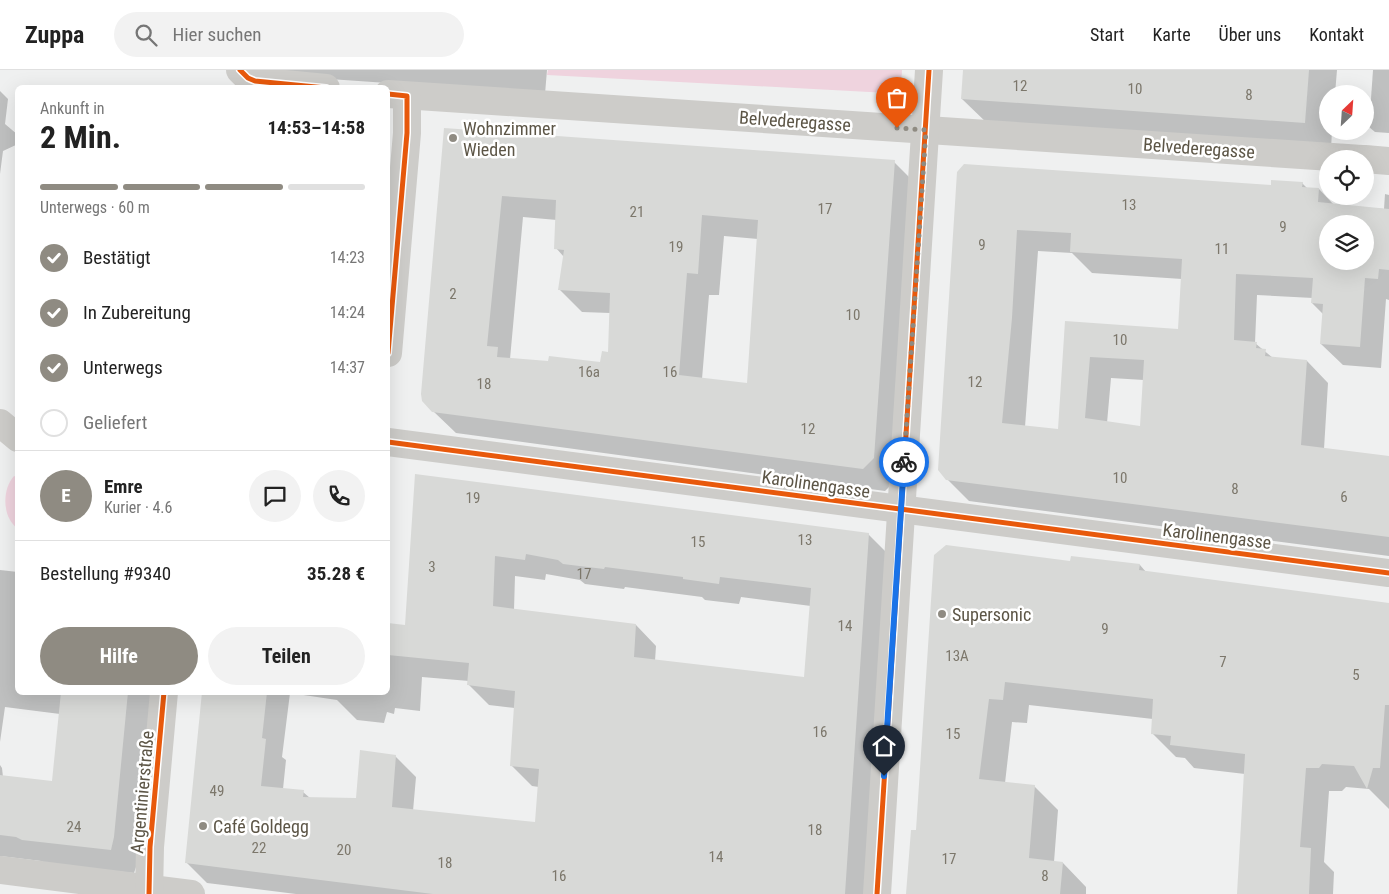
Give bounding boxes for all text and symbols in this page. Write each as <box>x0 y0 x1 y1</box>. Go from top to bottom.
search box <box>114 12 464 57</box>
text: Zuppa <box>25 21 84 49</box>
icon: search <box>132 21 160 49</box>
text: Hier suchen <box>172 23 262 46</box>
text: Start <box>1090 24 1124 45</box>
text: Karte <box>1152 24 1191 45</box>
text: Über uns <box>1219 24 1281 45</box>
text: Kontakt <box>1309 24 1364 45</box>
pin <box>876 77 918 128</box>
house number: 12 <box>1013 77 1027 95</box>
house number: 10 <box>1128 80 1142 98</box>
icon: bag <box>883 84 911 112</box>
north arrow <box>1319 85 1374 140</box>
map controls <box>1319 85 1374 270</box>
house number: 8 <box>1245 86 1253 104</box>
text: Ankunft in <box>40 99 105 118</box>
street label: Belvederegasse <box>738 107 852 135</box>
text: 14:53–14:58 <box>267 116 365 139</box>
text: 2 Min. <box>40 118 121 156</box>
place label: Wohnzimmer Wieden <box>463 118 556 160</box>
marker: Wohnzimmer Wieden <box>447 132 459 144</box>
street label: Belvederegasse <box>1142 134 1256 162</box>
button: locate <box>1319 150 1374 205</box>
house number: 13 <box>1122 196 1136 214</box>
text: Unterwegs · 60 m <box>40 198 150 217</box>
house number: 17 <box>818 200 832 218</box>
house number: 21 <box>630 203 644 221</box>
button: layers <box>1319 215 1374 270</box>
house number: 9 <box>1279 218 1287 236</box>
house number: 9 <box>978 236 986 254</box>
house number: 19 <box>669 238 683 256</box>
house number: 11 <box>1215 240 1229 258</box>
icon: check <box>40 244 68 272</box>
text: Bestätigt <box>83 246 151 269</box>
text: 14:23 <box>330 248 365 267</box>
house number: 2 <box>449 285 457 303</box>
icon: check <box>40 299 68 327</box>
text: In Zubereitung <box>83 301 191 324</box>
text: 14:24 <box>330 303 365 322</box>
house number: 10 <box>846 306 860 324</box>
house number: 10 <box>1113 331 1127 349</box>
icon: check <box>40 354 68 382</box>
text: Unterwegs <box>83 356 163 379</box>
text: 14:37 <box>330 358 365 377</box>
house number: 16a <box>578 363 600 381</box>
house number: 16 <box>663 363 677 381</box>
house number: 12 <box>968 373 982 391</box>
house number: 18 <box>477 375 491 393</box>
text: Geliefert <box>83 411 147 434</box>
house number: 12 <box>801 420 815 438</box>
courier <box>879 437 929 487</box>
icon: bike <box>890 448 918 476</box>
street label: Karolinengasse <box>760 466 872 502</box>
house number: 10 <box>1113 469 1127 487</box>
button: chat <box>249 470 301 522</box>
button: phone <box>313 470 365 522</box>
text: Emre <box>104 475 143 498</box>
house number: 8 <box>1231 480 1239 498</box>
text: E <box>61 484 71 507</box>
house number: 6 <box>1340 488 1348 506</box>
house number: 19 <box>466 489 480 507</box>
text: Kurier · 4.6 <box>104 498 172 517</box>
street label: Karolinengasse <box>1161 519 1273 553</box>
house number: 13 <box>798 531 812 549</box>
house number: 15 <box>691 533 705 551</box>
house number: 3 <box>428 558 436 576</box>
text: Bestellung #9340 <box>40 562 171 585</box>
text: 35.28 € <box>307 562 365 585</box>
house number: 17 <box>577 565 591 583</box>
place label: Supersonic <box>952 604 1031 625</box>
marker: Supersonic <box>936 608 948 620</box>
house number: 14 <box>838 617 852 635</box>
house number: 9 <box>1101 620 1109 638</box>
button: Hilfe <box>40 627 198 685</box>
button: Teilen <box>208 627 365 685</box>
house number: 13A <box>945 647 969 665</box>
house number: 7 <box>1219 653 1227 671</box>
house number: 5 <box>1352 666 1360 684</box>
house number: 16 <box>813 723 827 741</box>
pin <box>863 725 905 776</box>
house number: 15 <box>946 725 960 743</box>
street label: Argentinierstraße <box>126 730 158 854</box>
icon: home <box>870 732 898 760</box>
house number: 49 <box>210 782 224 800</box>
place label: Café Goldegg <box>213 816 309 837</box>
house number: 24 <box>67 818 81 836</box>
marker: Café Goldegg <box>197 820 209 832</box>
house number: 18 <box>808 821 822 839</box>
house number: 22 <box>252 839 266 857</box>
house number: 20 <box>337 841 351 859</box>
house number: 14 <box>709 848 723 866</box>
house number: 17 <box>942 850 956 868</box>
house number: 18 <box>438 854 452 872</box>
house number: 16 <box>552 867 566 885</box>
house number: 8 <box>1041 867 1049 885</box>

